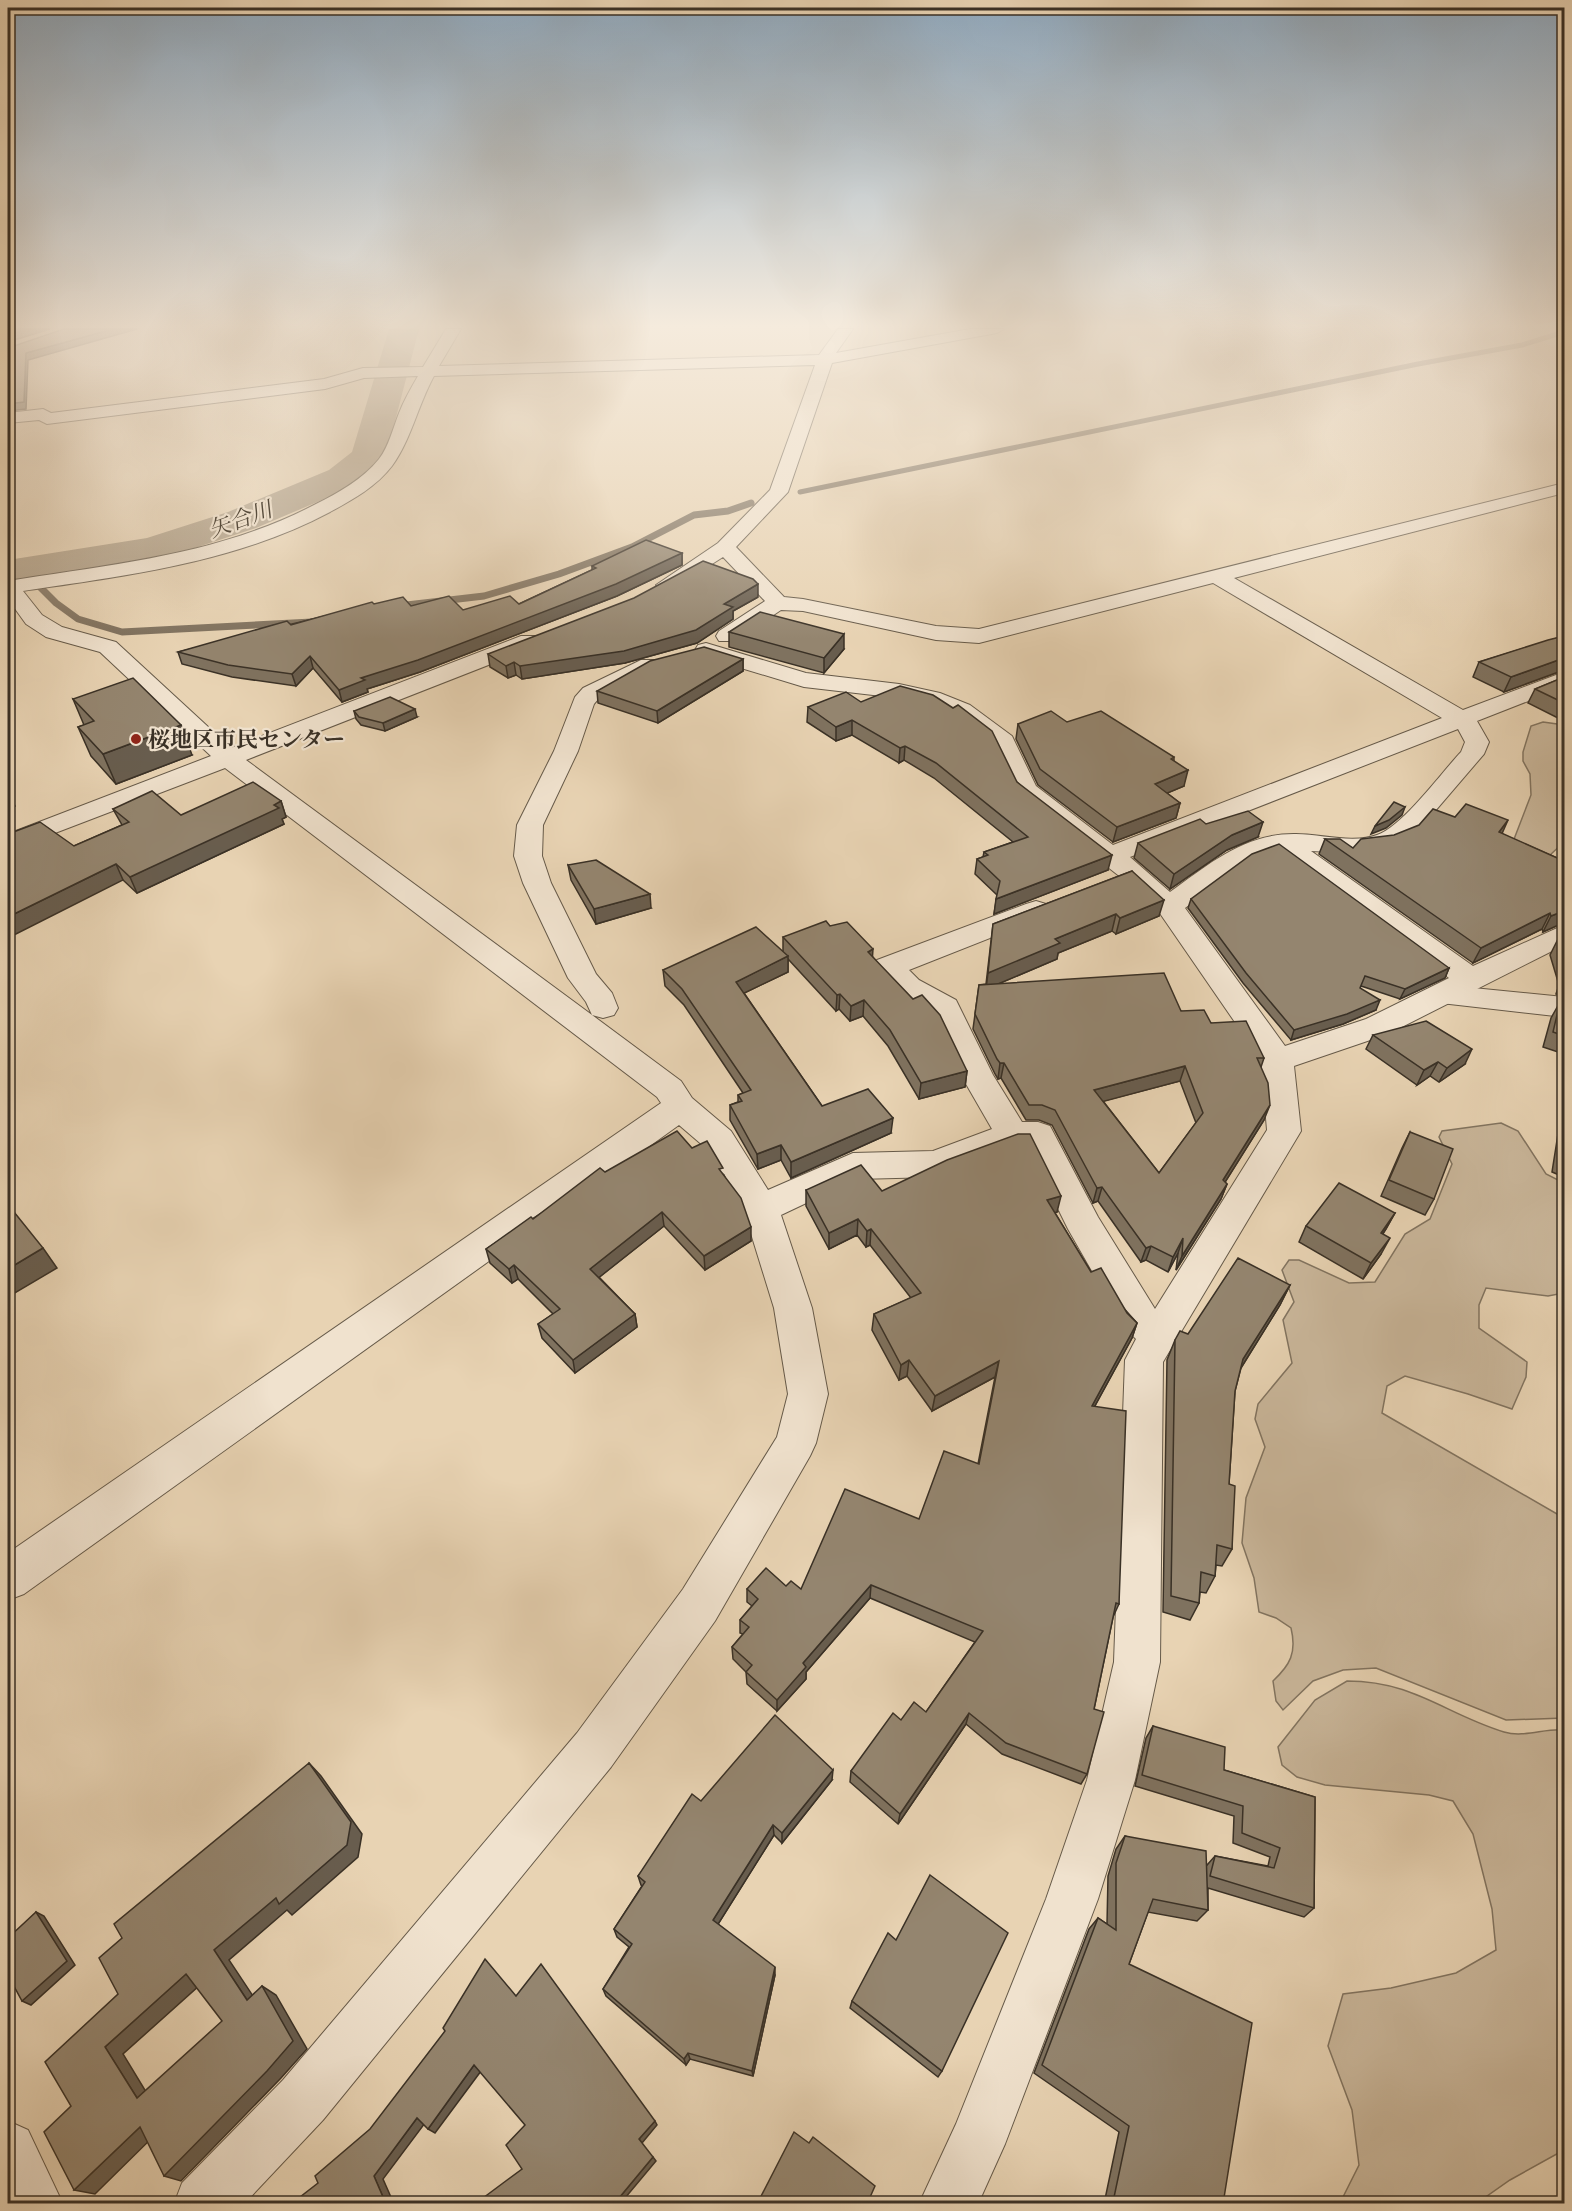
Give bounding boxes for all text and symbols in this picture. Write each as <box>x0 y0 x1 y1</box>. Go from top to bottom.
water label: 矢合川 <box>205 495 278 544</box>
place label: 桜地区市民センター <box>148 726 345 754</box>
marker: 桜地区市民センター <box>129 732 143 746</box>

